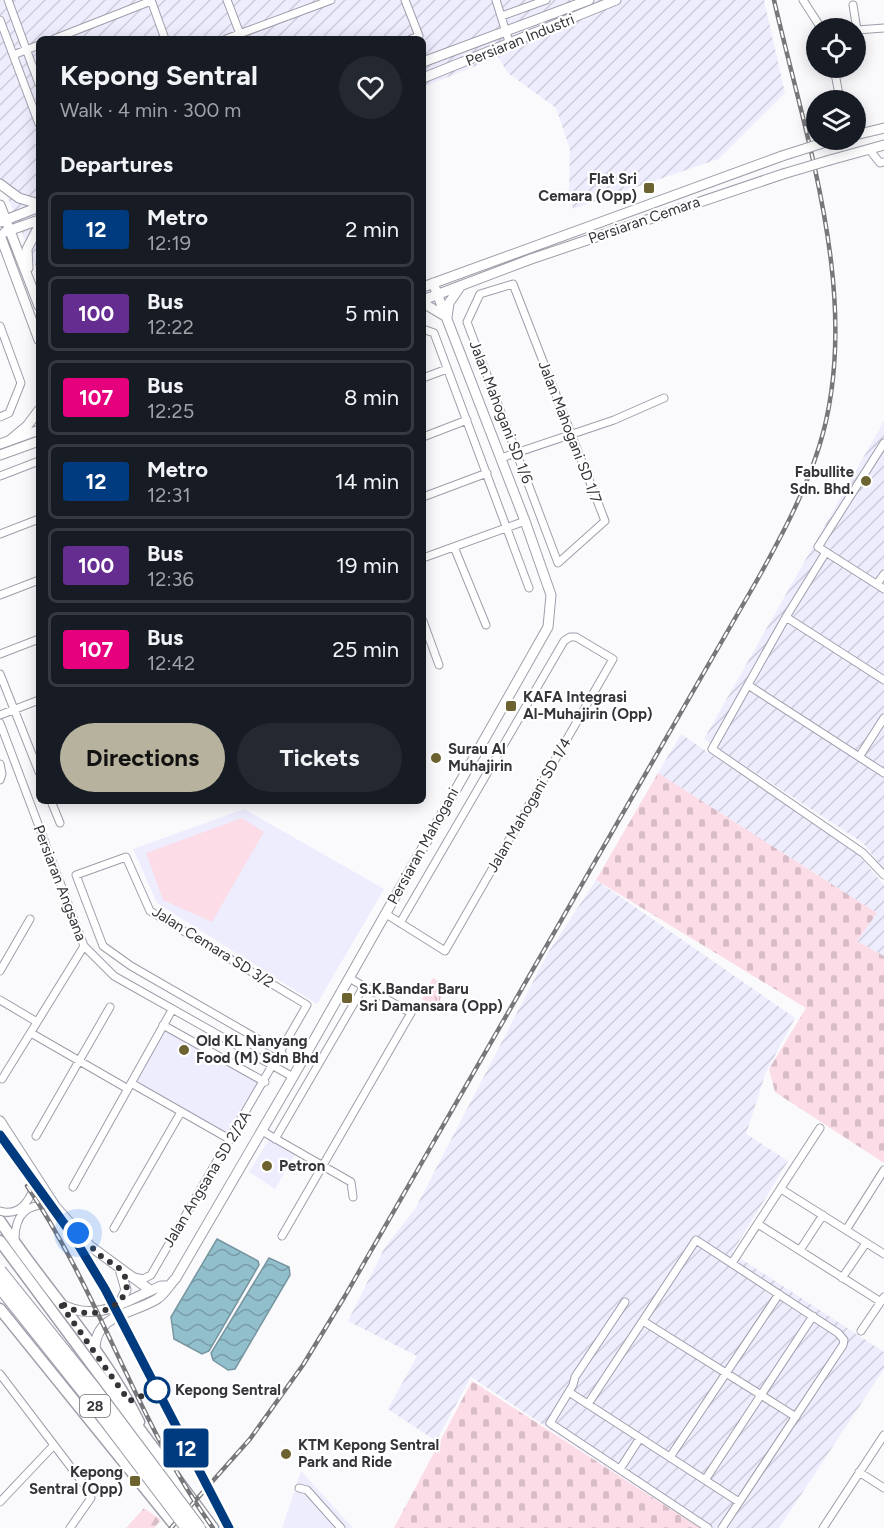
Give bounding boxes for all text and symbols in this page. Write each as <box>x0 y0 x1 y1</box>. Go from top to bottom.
street label: Persiaran Industri <box>463 10 577 70</box>
map controls <box>806 18 866 150</box>
button: locate <box>806 18 866 78</box>
button: heart <box>339 56 402 119</box>
text: Kepong Sentral <box>60 58 258 92</box>
button: layers <box>806 90 866 150</box>
text: Walk · 4 min · 300 m <box>60 98 241 122</box>
text: Departures <box>60 151 173 178</box>
place label: Flat Sri Cemara (Opp) <box>538 170 637 205</box>
marker: Flat Sri Cemara (Opp) <box>642 181 656 195</box>
street label: Persiaran Cemara <box>586 192 702 248</box>
text: Metro <box>147 204 208 231</box>
text: 2 min <box>345 216 399 243</box>
text: 12 <box>85 217 107 242</box>
text: 12:19 <box>147 231 191 255</box>
text: Bus <box>147 288 183 315</box>
text: 5 min <box>345 300 399 327</box>
text: 100 <box>78 301 114 326</box>
text: 12:22 <box>147 315 194 339</box>
street label: Jalan Mahogani SD 1/6 <box>465 338 537 486</box>
street label: Jalan Mahogani SD 1/7 <box>535 358 605 506</box>
text: Bus <box>147 372 183 399</box>
text: 8 min <box>344 384 399 411</box>
text: 107 <box>79 385 113 410</box>
text: 12:25 <box>147 399 194 423</box>
text: Metro <box>147 456 208 483</box>
place label: Fabullite Sdn. Bhd. <box>790 463 855 498</box>
text: 14 min <box>335 468 399 495</box>
text: 12 <box>85 469 107 494</box>
marker: Fabullite Sdn. Bhd. <box>859 474 873 488</box>
text: 12:31 <box>147 483 191 507</box>
text: Bus <box>147 540 183 567</box>
text: 19 min <box>336 552 399 579</box>
text: 100 <box>78 553 114 578</box>
text: 12:36 <box>147 567 194 591</box>
text: Bus <box>147 624 183 651</box>
text: 25 min <box>333 636 399 663</box>
text: 107 <box>79 637 113 662</box>
text: 12:42 <box>147 651 195 675</box>
place label: KAFA Integrasi Al-Muhajirin (Opp) <box>523 688 653 723</box>
marker: KAFA Integrasi Al-Muhajirin (Opp) <box>504 699 518 713</box>
button: Directions <box>60 723 225 792</box>
button: Tickets <box>237 723 402 792</box>
street label: Jalan Mahogani SD 1/4 <box>483 735 575 875</box>
place label: Surau Al Muhajirin <box>448 740 512 775</box>
marker: Surau Al Muhajirin <box>429 751 443 765</box>
street label: Persiaran Mahogani <box>384 785 462 907</box>
street label: Persiaran Angsana <box>30 822 90 944</box>
street label: Jalan Cemara SD 3/2 <box>149 902 277 992</box>
place label: S.K.Bandar Baru Sri Damansara (Opp) <box>359 980 503 1015</box>
marker: S.K.Bandar Baru Sri Damansara (Opp) <box>340 991 354 1005</box>
place label: Old KL Nanyang Food (M) Sdn Bhd <box>196 1032 319 1067</box>
marker: Old KL Nanyang Food (M) Sdn Bhd <box>177 1043 191 1057</box>
street label: Jalan Angsana SD 2/2A <box>159 1107 255 1251</box>
place label: Petron <box>279 1157 325 1175</box>
marker: Petron <box>260 1159 274 1173</box>
your location <box>63 1218 93 1248</box>
marker: Kepong Sentral <box>144 1377 170 1403</box>
place label: Kepong Sentral <box>175 1381 281 1399</box>
road number: 28 <box>80 1395 110 1417</box>
line badge: 12 <box>159 1428 213 1468</box>
text: 12 <box>175 1436 197 1461</box>
place label: KTM Kepong Sentral Park and Ride <box>298 1436 439 1471</box>
marker: KTM Kepong Sentral Park and Ride <box>279 1447 293 1461</box>
place label: Kepong Sentral (Opp) <box>29 1463 123 1498</box>
marker: Kepong Sentral (Opp) <box>128 1474 142 1488</box>

